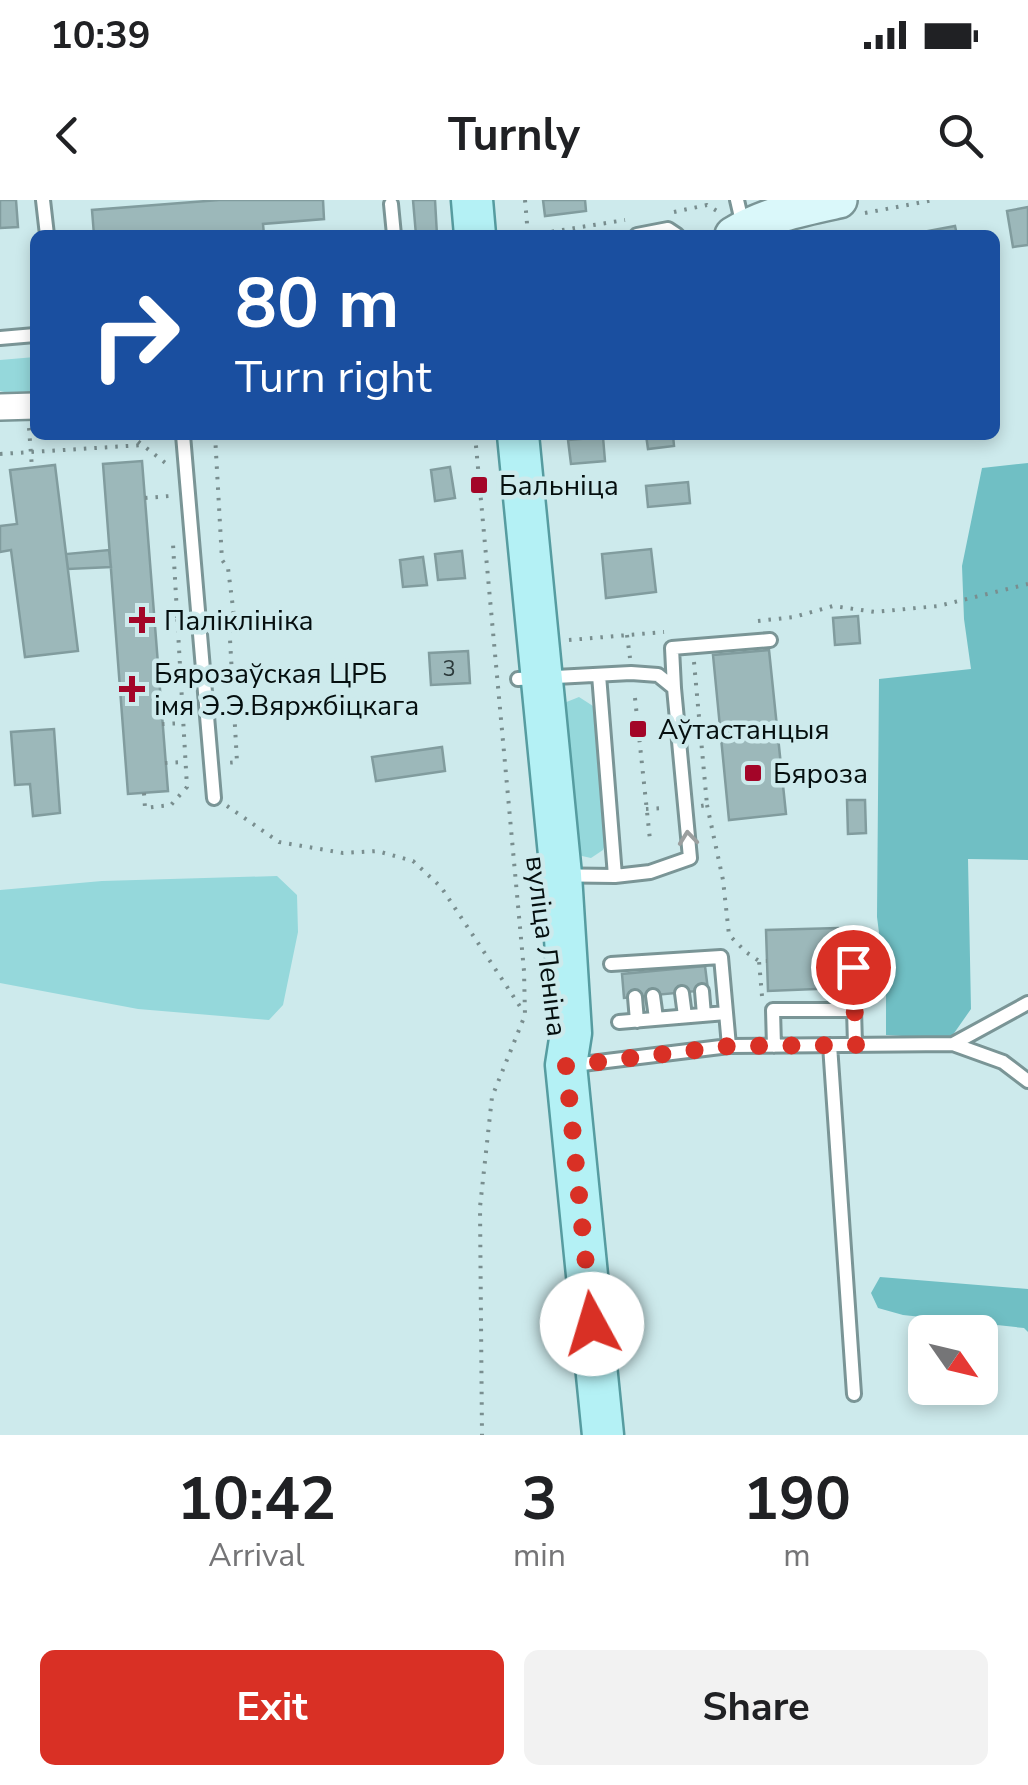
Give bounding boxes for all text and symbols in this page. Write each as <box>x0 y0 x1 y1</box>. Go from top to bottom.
text: 10:39 <box>50 10 151 61</box>
text: Turnly <box>448 105 580 166</box>
icon: back <box>40 108 95 163</box>
icon: search <box>933 108 988 163</box>
text: 80 m <box>235 256 399 352</box>
icon: right <box>70 270 200 400</box>
text: Turn right <box>235 347 432 408</box>
place label: Бальніца <box>499 467 619 505</box>
marker: Бальніца <box>468 474 490 496</box>
place label: Паліклініка <box>164 602 314 640</box>
marker: Паліклініка <box>129 607 155 633</box>
house number: 3 <box>442 654 456 684</box>
place label: Бярозаўская ЦРБ імя Э.Э.Вяржбіцкага <box>154 655 419 725</box>
marker: Бярозаўская ЦРБ імя Э.Э.Вяржбіцкага <box>119 676 145 702</box>
place label: Аўтастанцыя <box>658 711 830 749</box>
marker: Аўтастанцыя <box>627 718 649 740</box>
place label: Бяроза <box>773 755 868 793</box>
marker: Бяроза <box>742 762 764 784</box>
one-way arrow <box>678 830 699 846</box>
street label: вуліца Леніна <box>516 854 576 1039</box>
pin <box>811 925 896 1010</box>
icon: arrive <box>826 940 881 995</box>
position arrow <box>540 1272 644 1376</box>
north arrow <box>908 1315 998 1405</box>
map controls <box>908 1315 998 1405</box>
text: 10:42 <box>177 1458 336 1540</box>
text: 3 <box>521 1458 557 1540</box>
text: 190 <box>743 1458 851 1540</box>
text: Arrival <box>208 1534 305 1577</box>
text: min <box>513 1534 566 1577</box>
text: m <box>783 1534 811 1577</box>
button: Exit <box>40 1650 504 1765</box>
button: Share <box>524 1650 988 1765</box>

